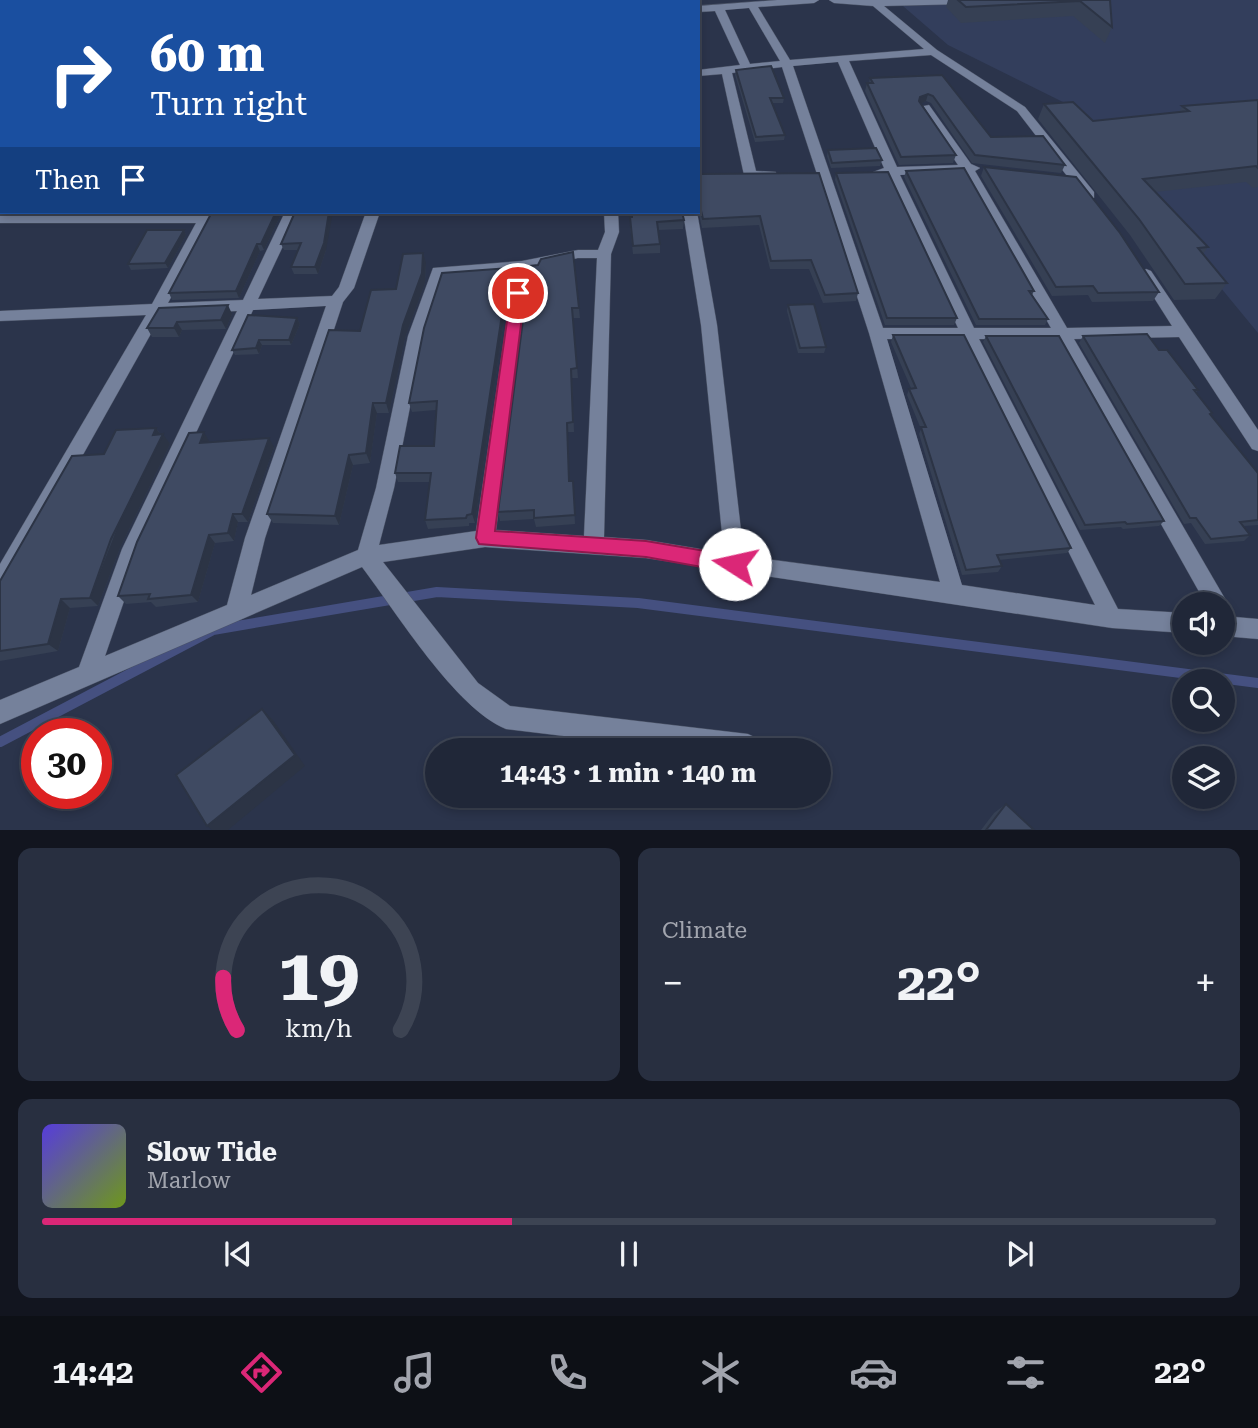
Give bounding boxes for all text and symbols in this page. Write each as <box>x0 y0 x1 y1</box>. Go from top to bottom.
text: 60 m <box>150 26 265 83</box>
icon: right <box>35 28 126 119</box>
text: Turn right <box>150 85 307 123</box>
icon: arrive <box>114 161 152 199</box>
text: Then <box>35 165 100 195</box>
pin <box>488 263 548 323</box>
icon: arrive <box>499 274 537 312</box>
position arrow <box>698 527 772 601</box>
map controls <box>1172 592 1235 809</box>
button: sound <box>1172 592 1235 655</box>
button: search <box>1172 669 1235 732</box>
speed limit sign: 30 <box>21 718 112 809</box>
button: layers <box>1172 746 1235 809</box>
text: 14:43 · 1 min · 140 m <box>500 758 756 788</box>
text: Climate <box>662 917 747 944</box>
text: 19 <box>278 934 360 1019</box>
text: 22° <box>897 952 981 1013</box>
text: − <box>662 961 683 1005</box>
text: + <box>1195 961 1216 1005</box>
text: km/h <box>286 1014 352 1043</box>
text: Slow Tide <box>147 1137 277 1167</box>
text: Marlow <box>147 1167 230 1194</box>
icon: previous <box>219 1235 257 1273</box>
icon: pause <box>610 1235 648 1273</box>
icon: next <box>1001 1235 1039 1273</box>
icon: directions <box>237 1348 286 1397</box>
icon: music <box>390 1348 439 1397</box>
icon: phone <box>543 1348 592 1397</box>
icon: climate <box>696 1348 745 1397</box>
icon: car <box>849 1348 898 1397</box>
icon: filters <box>1001 1348 1050 1397</box>
text: 14:42 <box>52 1353 134 1391</box>
text: 22° <box>1154 1353 1206 1391</box>

